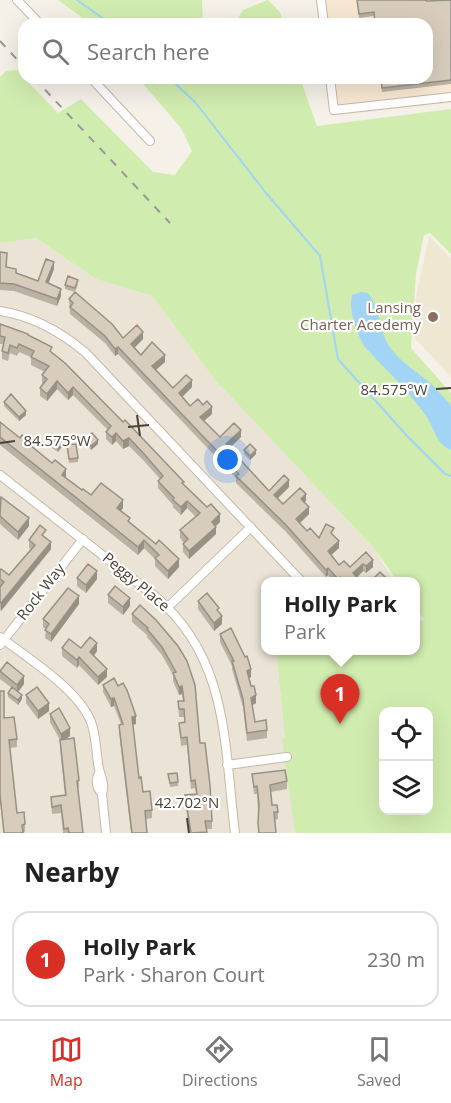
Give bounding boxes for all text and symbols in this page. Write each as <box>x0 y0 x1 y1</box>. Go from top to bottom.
search box <box>18 18 433 84</box>
icon: search <box>39 35 72 68</box>
text: Search here <box>87 36 210 66</box>
place label: Lansing Charter Acedemy <box>300 297 421 334</box>
marker: Lansing Charter Acedemy <box>426 310 440 324</box>
text: 84.575°W <box>360 379 428 399</box>
text: 84.575°W <box>23 430 91 450</box>
your location <box>213 445 242 474</box>
street label: Peggy Place <box>99 547 174 615</box>
street label: Rock Way <box>12 558 69 624</box>
popup <box>261 577 420 655</box>
text: Holly Park <box>284 588 397 618</box>
text: Park <box>284 618 326 645</box>
pin: 1 <box>320 674 360 724</box>
map controls <box>379 707 433 815</box>
button: locate <box>379 707 433 761</box>
button: layers <box>379 761 433 815</box>
text: 42.702°N <box>155 792 219 812</box>
text: Nearby <box>24 854 119 890</box>
text: Holly Park <box>83 931 196 961</box>
text: 1 <box>40 946 51 973</box>
text: 230 m <box>367 946 425 973</box>
text: Park · Sharon Court <box>83 961 265 988</box>
tab: Map <box>50 1033 83 1091</box>
tab: Directions <box>182 1033 258 1091</box>
tab: Saved <box>357 1033 401 1091</box>

